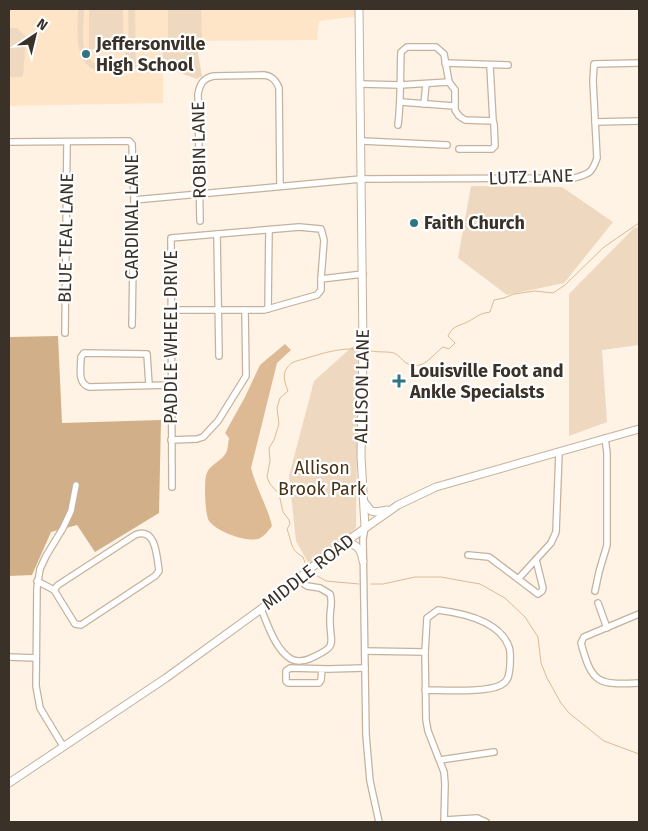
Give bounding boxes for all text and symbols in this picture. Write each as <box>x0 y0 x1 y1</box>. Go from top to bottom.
north arrow <box>10 10 60 60</box>
text: N <box>33 15 51 34</box>
place label: Jeffersonville High School <box>95 33 206 76</box>
marker: Jeffersonville High School <box>80 48 92 60</box>
street label: ROBIN LANE <box>187 101 211 199</box>
street label: CARDINAL LANE <box>121 154 143 280</box>
street label: LUTZ LANE <box>488 165 574 189</box>
street label: BLUE TEAL LANE <box>54 173 78 303</box>
place label: Faith Church <box>424 212 525 234</box>
marker: Faith Church <box>408 217 420 229</box>
street label: PADDLE WHEEL DRIVE <box>160 250 182 424</box>
street label: ALLISON LANE <box>350 329 374 443</box>
place label: Louisville Foot and Ankle Specialsts <box>409 360 564 403</box>
marker: Louisville Foot and Ankle Specialsts <box>392 374 406 388</box>
park label: Allison Brook Park <box>278 457 367 500</box>
street label: MIDDLE ROAD <box>258 529 358 615</box>

